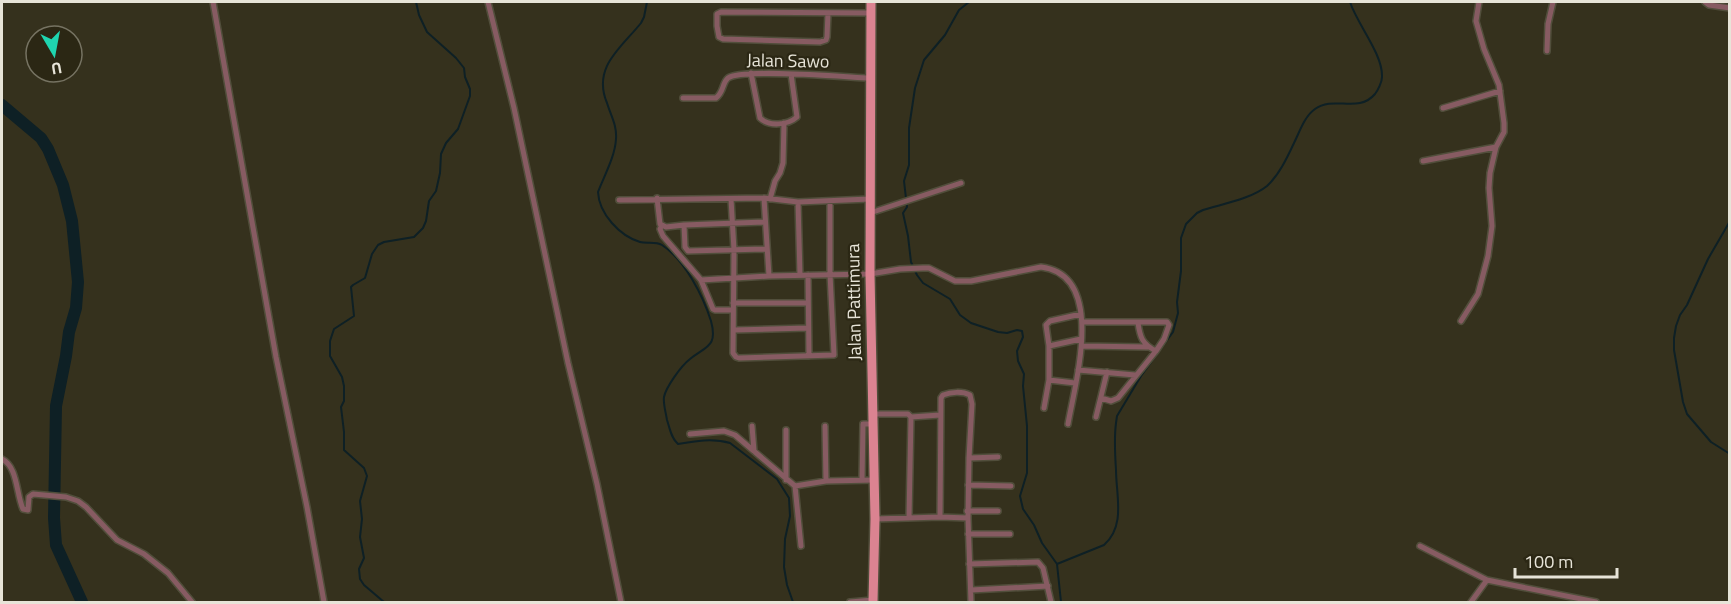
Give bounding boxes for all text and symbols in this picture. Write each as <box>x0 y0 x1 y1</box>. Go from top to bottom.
north arrow <box>24 24 84 84</box>
street label: Jalan Sawo <box>746 46 830 75</box>
text: U <box>49 56 64 81</box>
street label: Jalan Pattimura <box>839 243 868 361</box>
scale bar <box>1515 541 1617 579</box>
text: 100 m <box>1524 548 1573 575</box>

